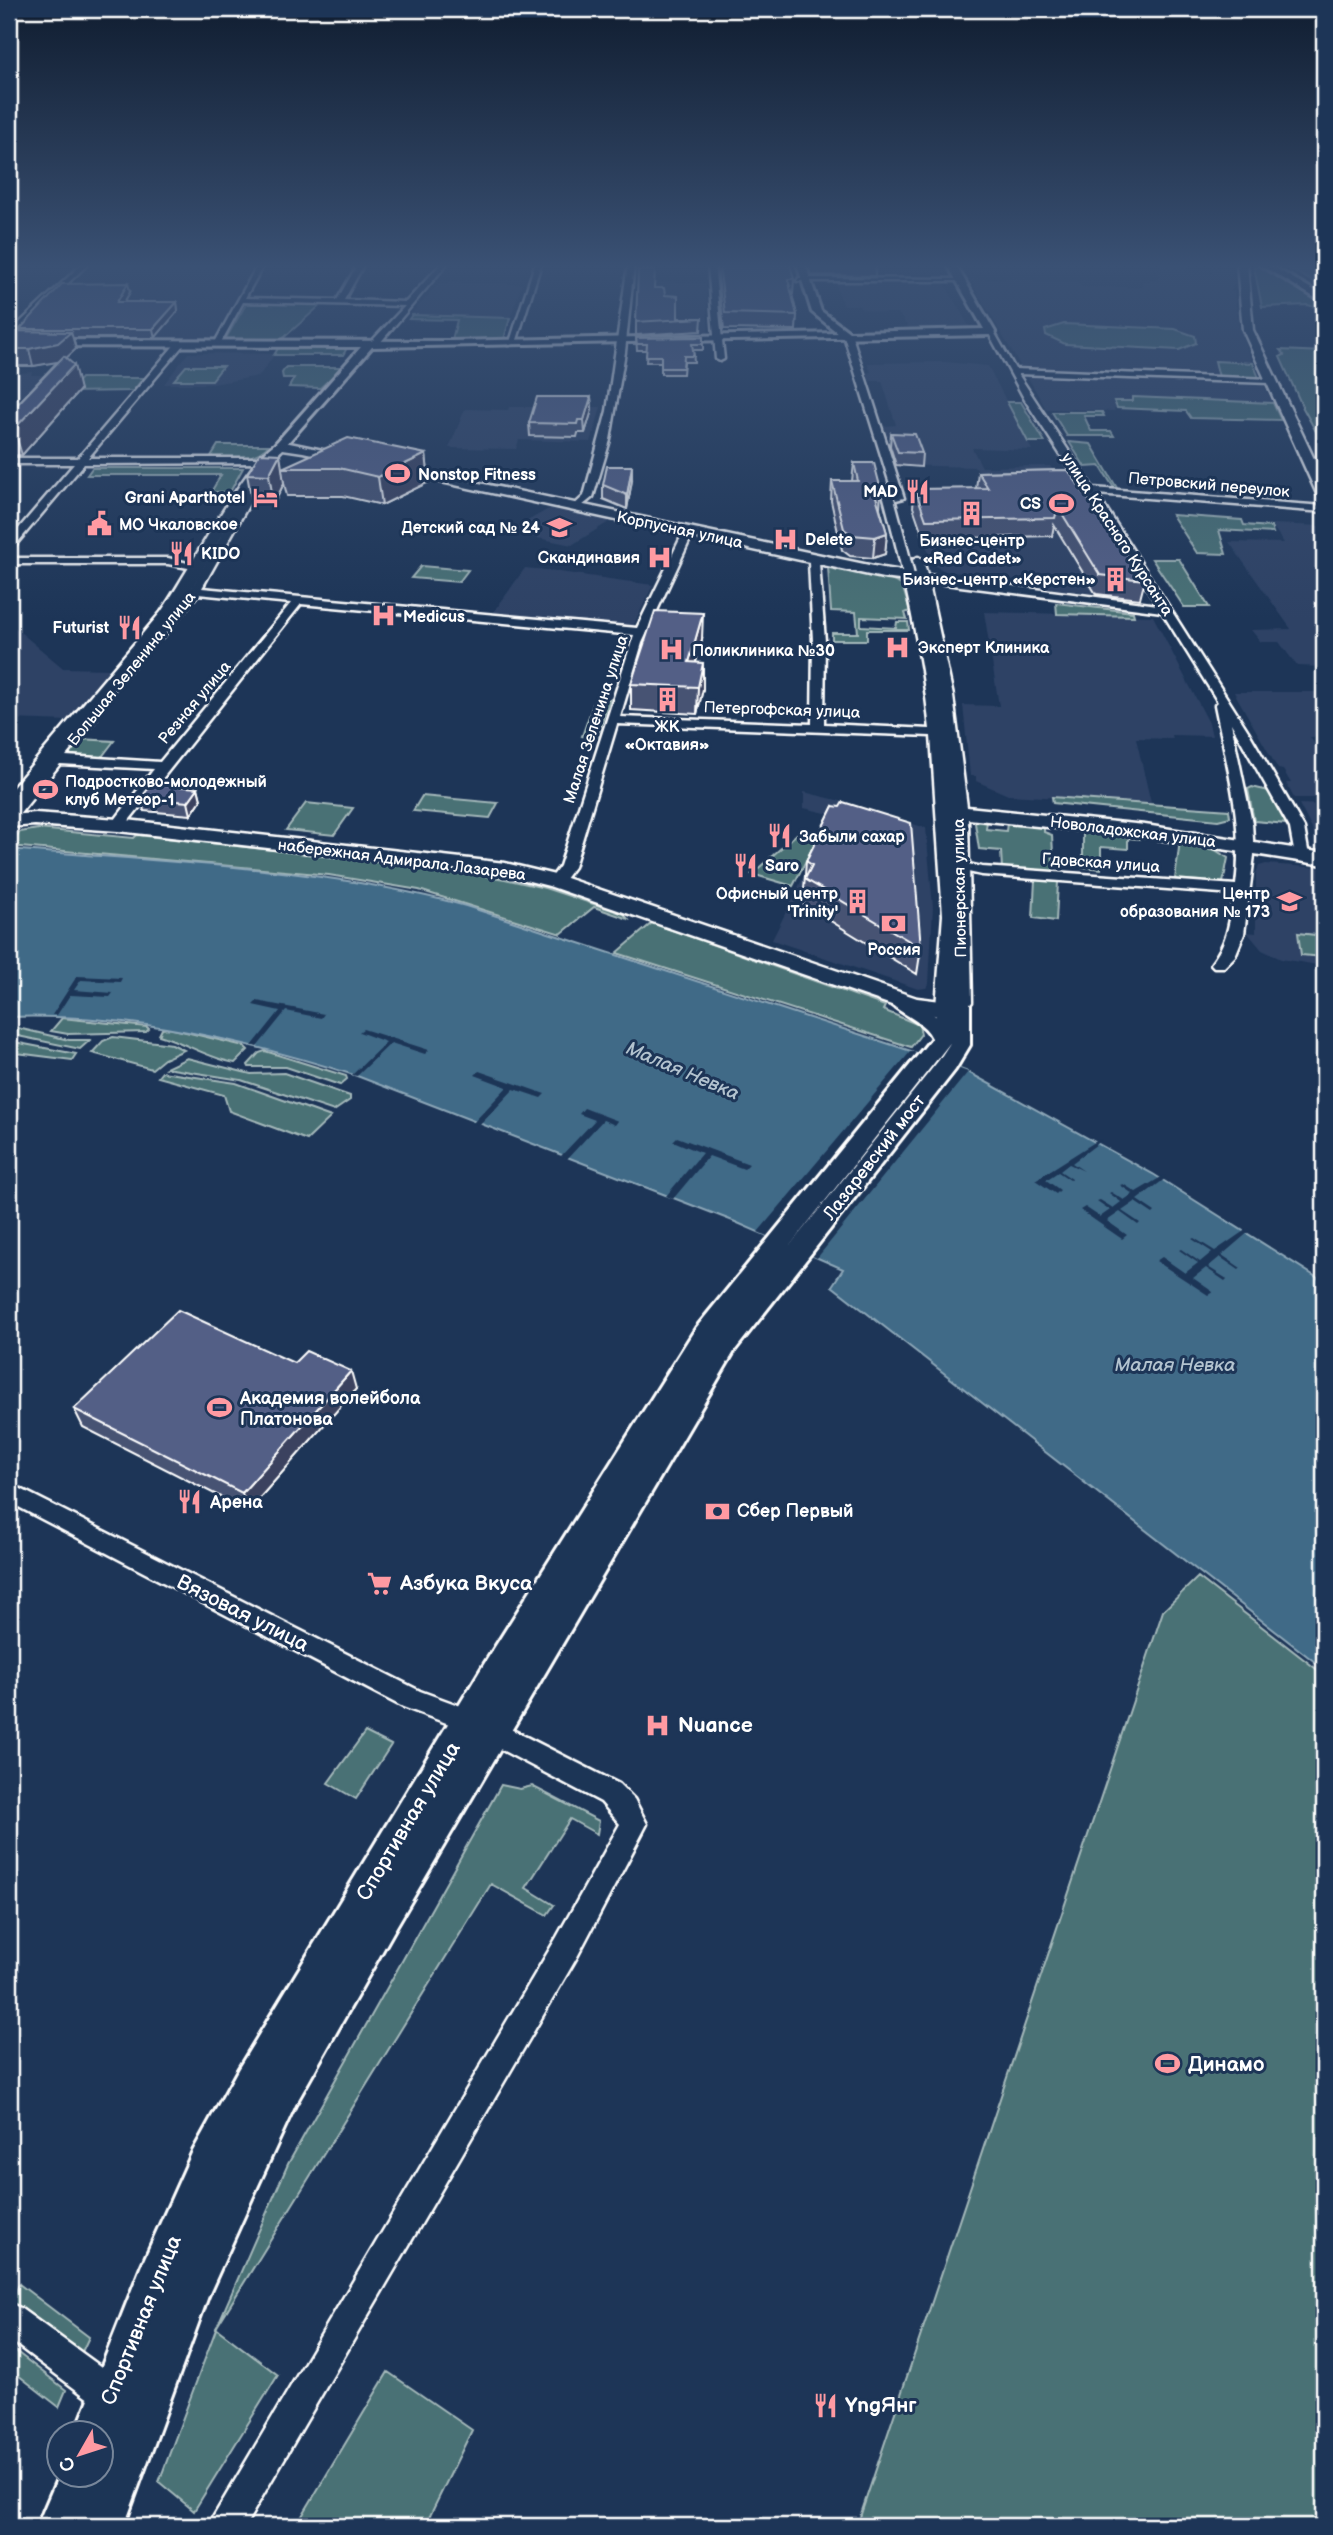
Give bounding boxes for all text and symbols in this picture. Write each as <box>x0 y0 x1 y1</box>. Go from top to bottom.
street label: улица Красного Курсанта <box>1057 450 1177 620</box>
sports icon: Nonstop Fitness <box>384 460 412 488</box>
place label: Nonstop Fitness <box>418 466 536 485</box>
street label: Петровский переулок <box>1127 469 1291 502</box>
restaurant icon: MAD <box>904 477 932 505</box>
hotel icon: Grani Aparthotel <box>251 483 279 511</box>
place label: MAD <box>863 483 898 502</box>
place label: Grani Aparthotel <box>125 489 245 508</box>
sports icon: CS <box>1047 489 1075 517</box>
place label: CS <box>1020 495 1041 514</box>
building icon: Бизнес-центр «Red Cadet» <box>958 500 986 528</box>
street label: Корпусная улица <box>615 508 745 553</box>
public building icon: МО Чкаловское <box>85 510 113 538</box>
school or university icon: Детский сад № 24 <box>546 513 574 541</box>
place label: МО Чкаловское <box>119 516 238 535</box>
place label: Детский сад № 24 <box>401 519 541 538</box>
hospital icon: Delete <box>771 525 799 553</box>
place label: Delete <box>805 531 853 550</box>
place label: Бизнес-центр «Red Cadet» <box>919 532 1025 569</box>
restaurant icon: KIDO <box>167 539 195 567</box>
hospital icon: Скандинавия <box>646 543 674 571</box>
place label: KIDO <box>201 545 240 564</box>
place label: Скандинавия <box>538 549 640 568</box>
building icon: Бизнес-центр «Керстен» <box>1102 565 1130 593</box>
place label: Бизнес-центр «Керстен» <box>902 571 1096 590</box>
street label: Большая Зеленина улица <box>64 588 201 750</box>
hospital icon: Medicus <box>369 602 397 630</box>
place label: Medicus <box>403 608 465 627</box>
restaurant icon: Futurist <box>115 613 143 641</box>
place label: Futurist <box>53 619 110 638</box>
street label: Малая Зеленина улица <box>560 632 633 806</box>
hospital icon: Эксперт Клиника <box>884 633 912 661</box>
hospital icon: Поликлиника №30 <box>658 636 686 664</box>
place label: Эксперт Клиника <box>918 639 1050 658</box>
place label: Поликлиника №30 <box>692 642 835 661</box>
street label: Резная улица <box>155 657 236 748</box>
building icon: ЖК «Октавия» <box>653 686 681 714</box>
street label: Петергофская улица <box>703 698 861 723</box>
place label: ЖК «Октавия» <box>625 718 709 755</box>
place label: Подростково-молодежный клуб Метеор-1 <box>65 773 267 810</box>
sports icon: Подростково-молодежный клуб Метеор-1 <box>31 776 59 804</box>
street label: Новоладожская улица <box>1049 813 1217 852</box>
street label: Пионерская улица <box>950 818 971 958</box>
restaurant icon: Забыли сахар <box>765 822 793 850</box>
place label: Забыли сахар <box>799 828 905 847</box>
street label: набережная Адмирала Лазарева <box>277 836 527 885</box>
street label: Гдовская улица <box>1041 850 1161 877</box>
restaurant icon: Saro <box>731 851 759 879</box>
place label: Saro <box>765 857 799 876</box>
place label: Офисный центр 'Trinity' <box>716 885 839 922</box>
place label: Центр образования № 173 <box>1120 885 1271 922</box>
building icon: Офисный центр 'Trinity' <box>844 888 872 916</box>
school or university icon: Центр образования № 173 <box>1276 888 1304 916</box>
bank icon: Россия <box>880 909 908 937</box>
place label: Россия <box>867 941 921 960</box>
water label: Малая Невка <box>622 1037 743 1106</box>
street label: Лазаревский мост <box>818 1090 930 1225</box>
water label: Малая Невка <box>1115 1354 1235 1377</box>
place label: Академия волейбола Платонова <box>239 1388 421 1430</box>
sports icon: Академия волейбола Платонова <box>206 1394 234 1422</box>
restaurant icon: Арена <box>176 1488 204 1516</box>
place label: Арена <box>209 1492 263 1513</box>
bank icon: Сбер Первый <box>703 1497 731 1525</box>
place label: Сбер Первый <box>737 1501 854 1522</box>
street label: Вязовая улица <box>173 1569 314 1658</box>
supermarket icon: Азбука Вкуса <box>366 1569 394 1597</box>
place label: Азбука Вкуса <box>399 1571 533 1596</box>
hospital icon: Nuance <box>644 1711 672 1739</box>
place label: Nuance <box>678 1713 753 1738</box>
street label: Спортивная улица <box>351 1737 466 1905</box>
sports icon: Динамо <box>1154 2050 1182 2078</box>
place label: Динамо <box>1188 2052 1264 2077</box>
street label: Спортивная улица <box>96 2231 187 2409</box>
restaurant icon: YngЯнг <box>811 2391 839 2419</box>
place label: YngЯнг <box>845 2393 917 2418</box>
north arrow <box>46 2420 116 2490</box>
text: С <box>55 2451 81 2476</box>

